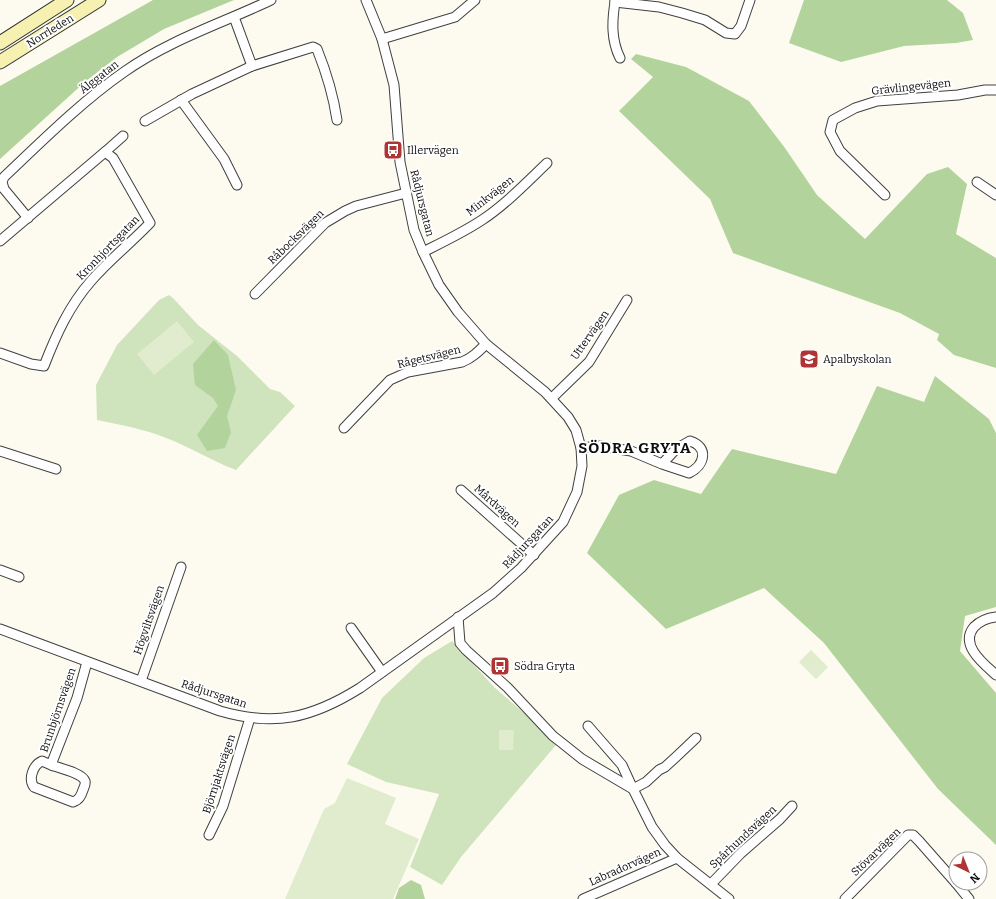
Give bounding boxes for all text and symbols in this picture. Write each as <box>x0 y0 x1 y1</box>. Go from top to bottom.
street label: Norrleden <box>24 11 76 51</box>
street label: Älggatan <box>77 58 121 96</box>
street label: Grävlingevägen <box>871 76 951 98</box>
bus stop icon: Illervägen <box>382 139 404 161</box>
place label: Illervägen <box>407 144 459 157</box>
street label: Rådjursgatan <box>407 168 437 238</box>
street label: Minkvägen <box>464 173 516 219</box>
street label: Råbocksvägen <box>265 207 327 267</box>
street label: Kronhjortsgatan <box>74 213 142 283</box>
street label: Uttervägen <box>568 308 612 362</box>
street label: Rågetsvägen <box>396 343 462 371</box>
school or university icon: Apalbyskolan <box>798 348 820 370</box>
place label: Apalbyskolan <box>823 353 892 366</box>
district label: SÖDRA GRYTA <box>578 439 692 457</box>
street label: Mårdvägen <box>471 482 523 530</box>
street label: Rådjursgatan <box>500 513 556 571</box>
street label: Högviltsvägen <box>131 584 167 656</box>
bus stop icon: Södra Gryta <box>489 655 511 677</box>
place label: Södra Gryta <box>514 660 575 673</box>
street label: Brunbjörnsvägen <box>37 666 79 754</box>
street label: Rådjursgatan <box>180 677 249 711</box>
street label: Björnjaktsvägen <box>200 733 238 815</box>
street label: Spårhundsvägen <box>707 803 779 871</box>
street label: Stövarvägen <box>849 825 903 879</box>
street label: Labradorvägen <box>587 845 663 889</box>
north arrow <box>948 851 988 891</box>
text: N <box>967 870 982 886</box>

